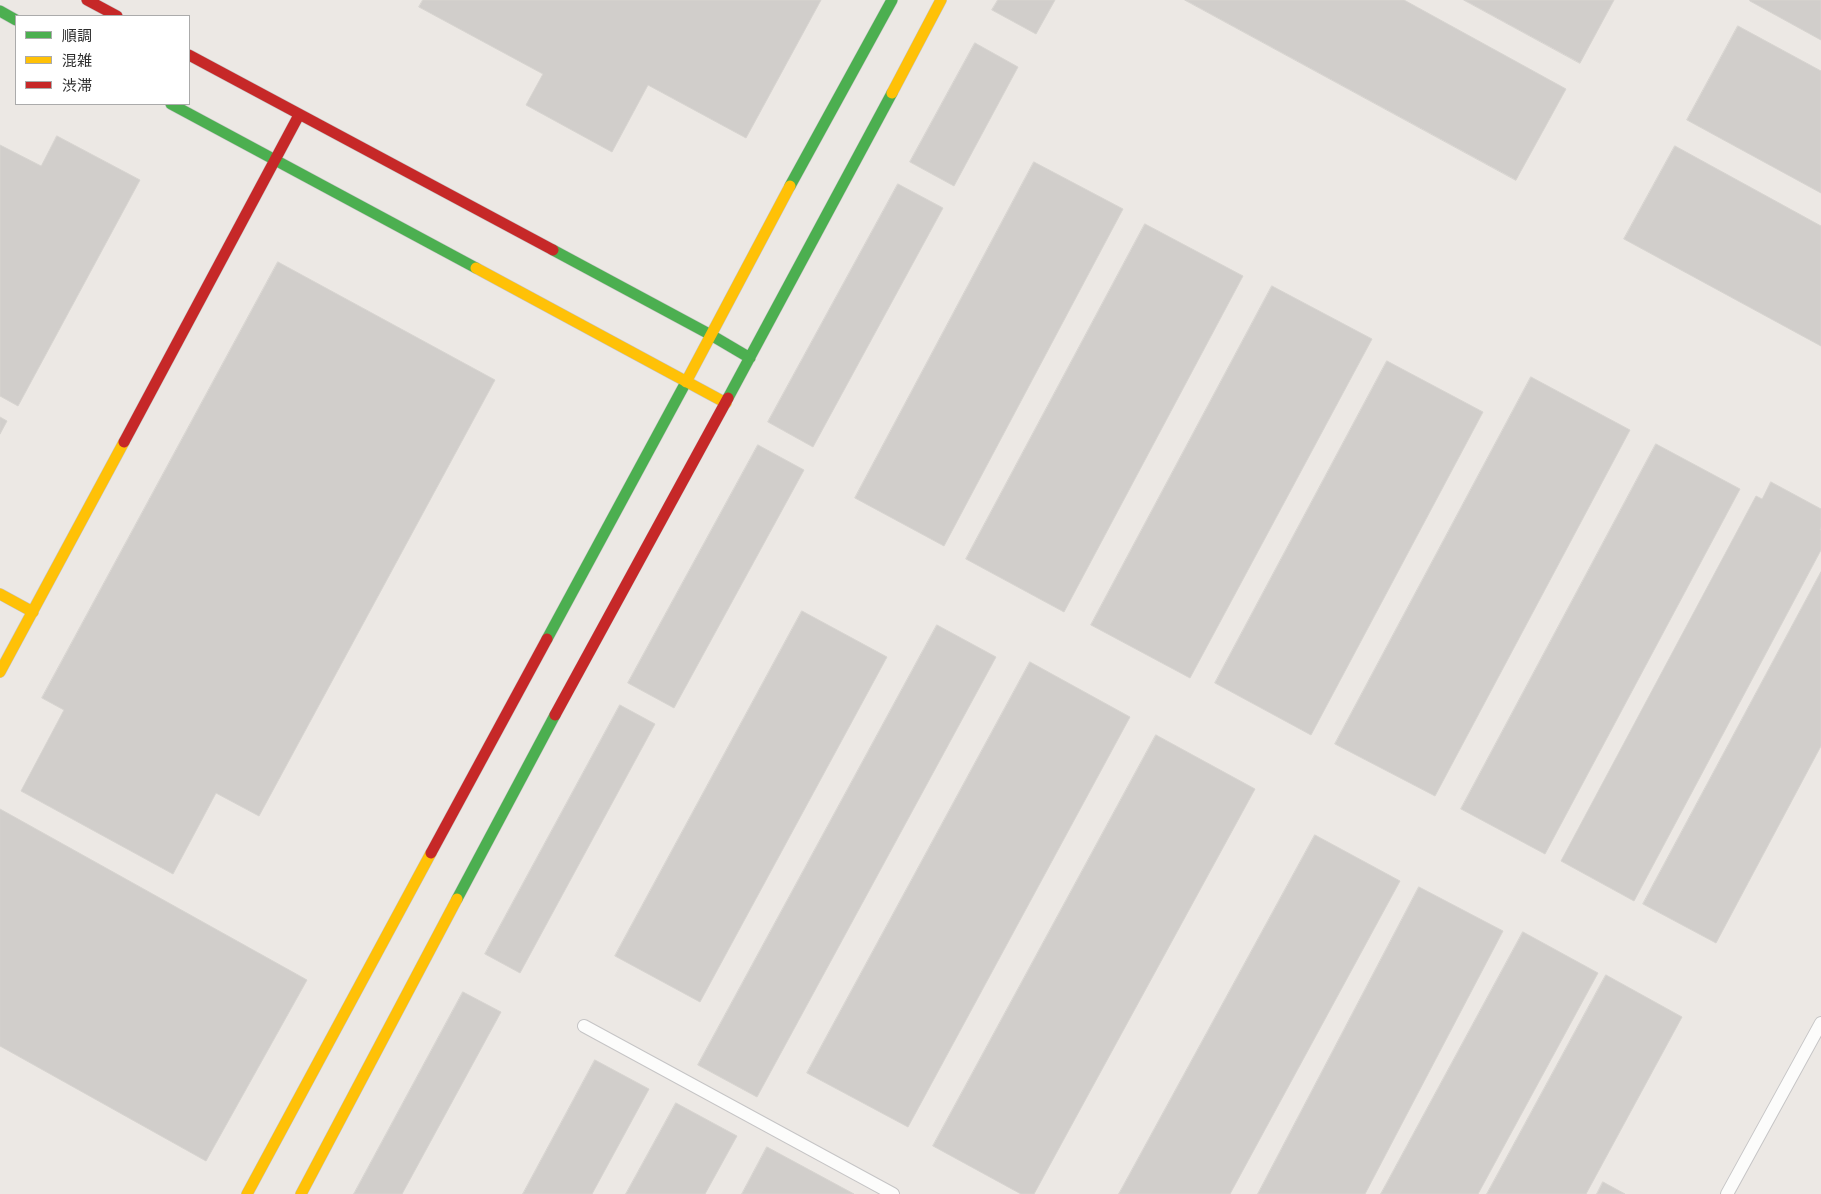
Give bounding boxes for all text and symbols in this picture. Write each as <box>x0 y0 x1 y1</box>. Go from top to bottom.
legend <box>15 15 190 105</box>
text: 順調 <box>62 26 92 45</box>
text: 混雑 <box>62 51 92 70</box>
text: 渋滞 <box>62 76 92 95</box>

